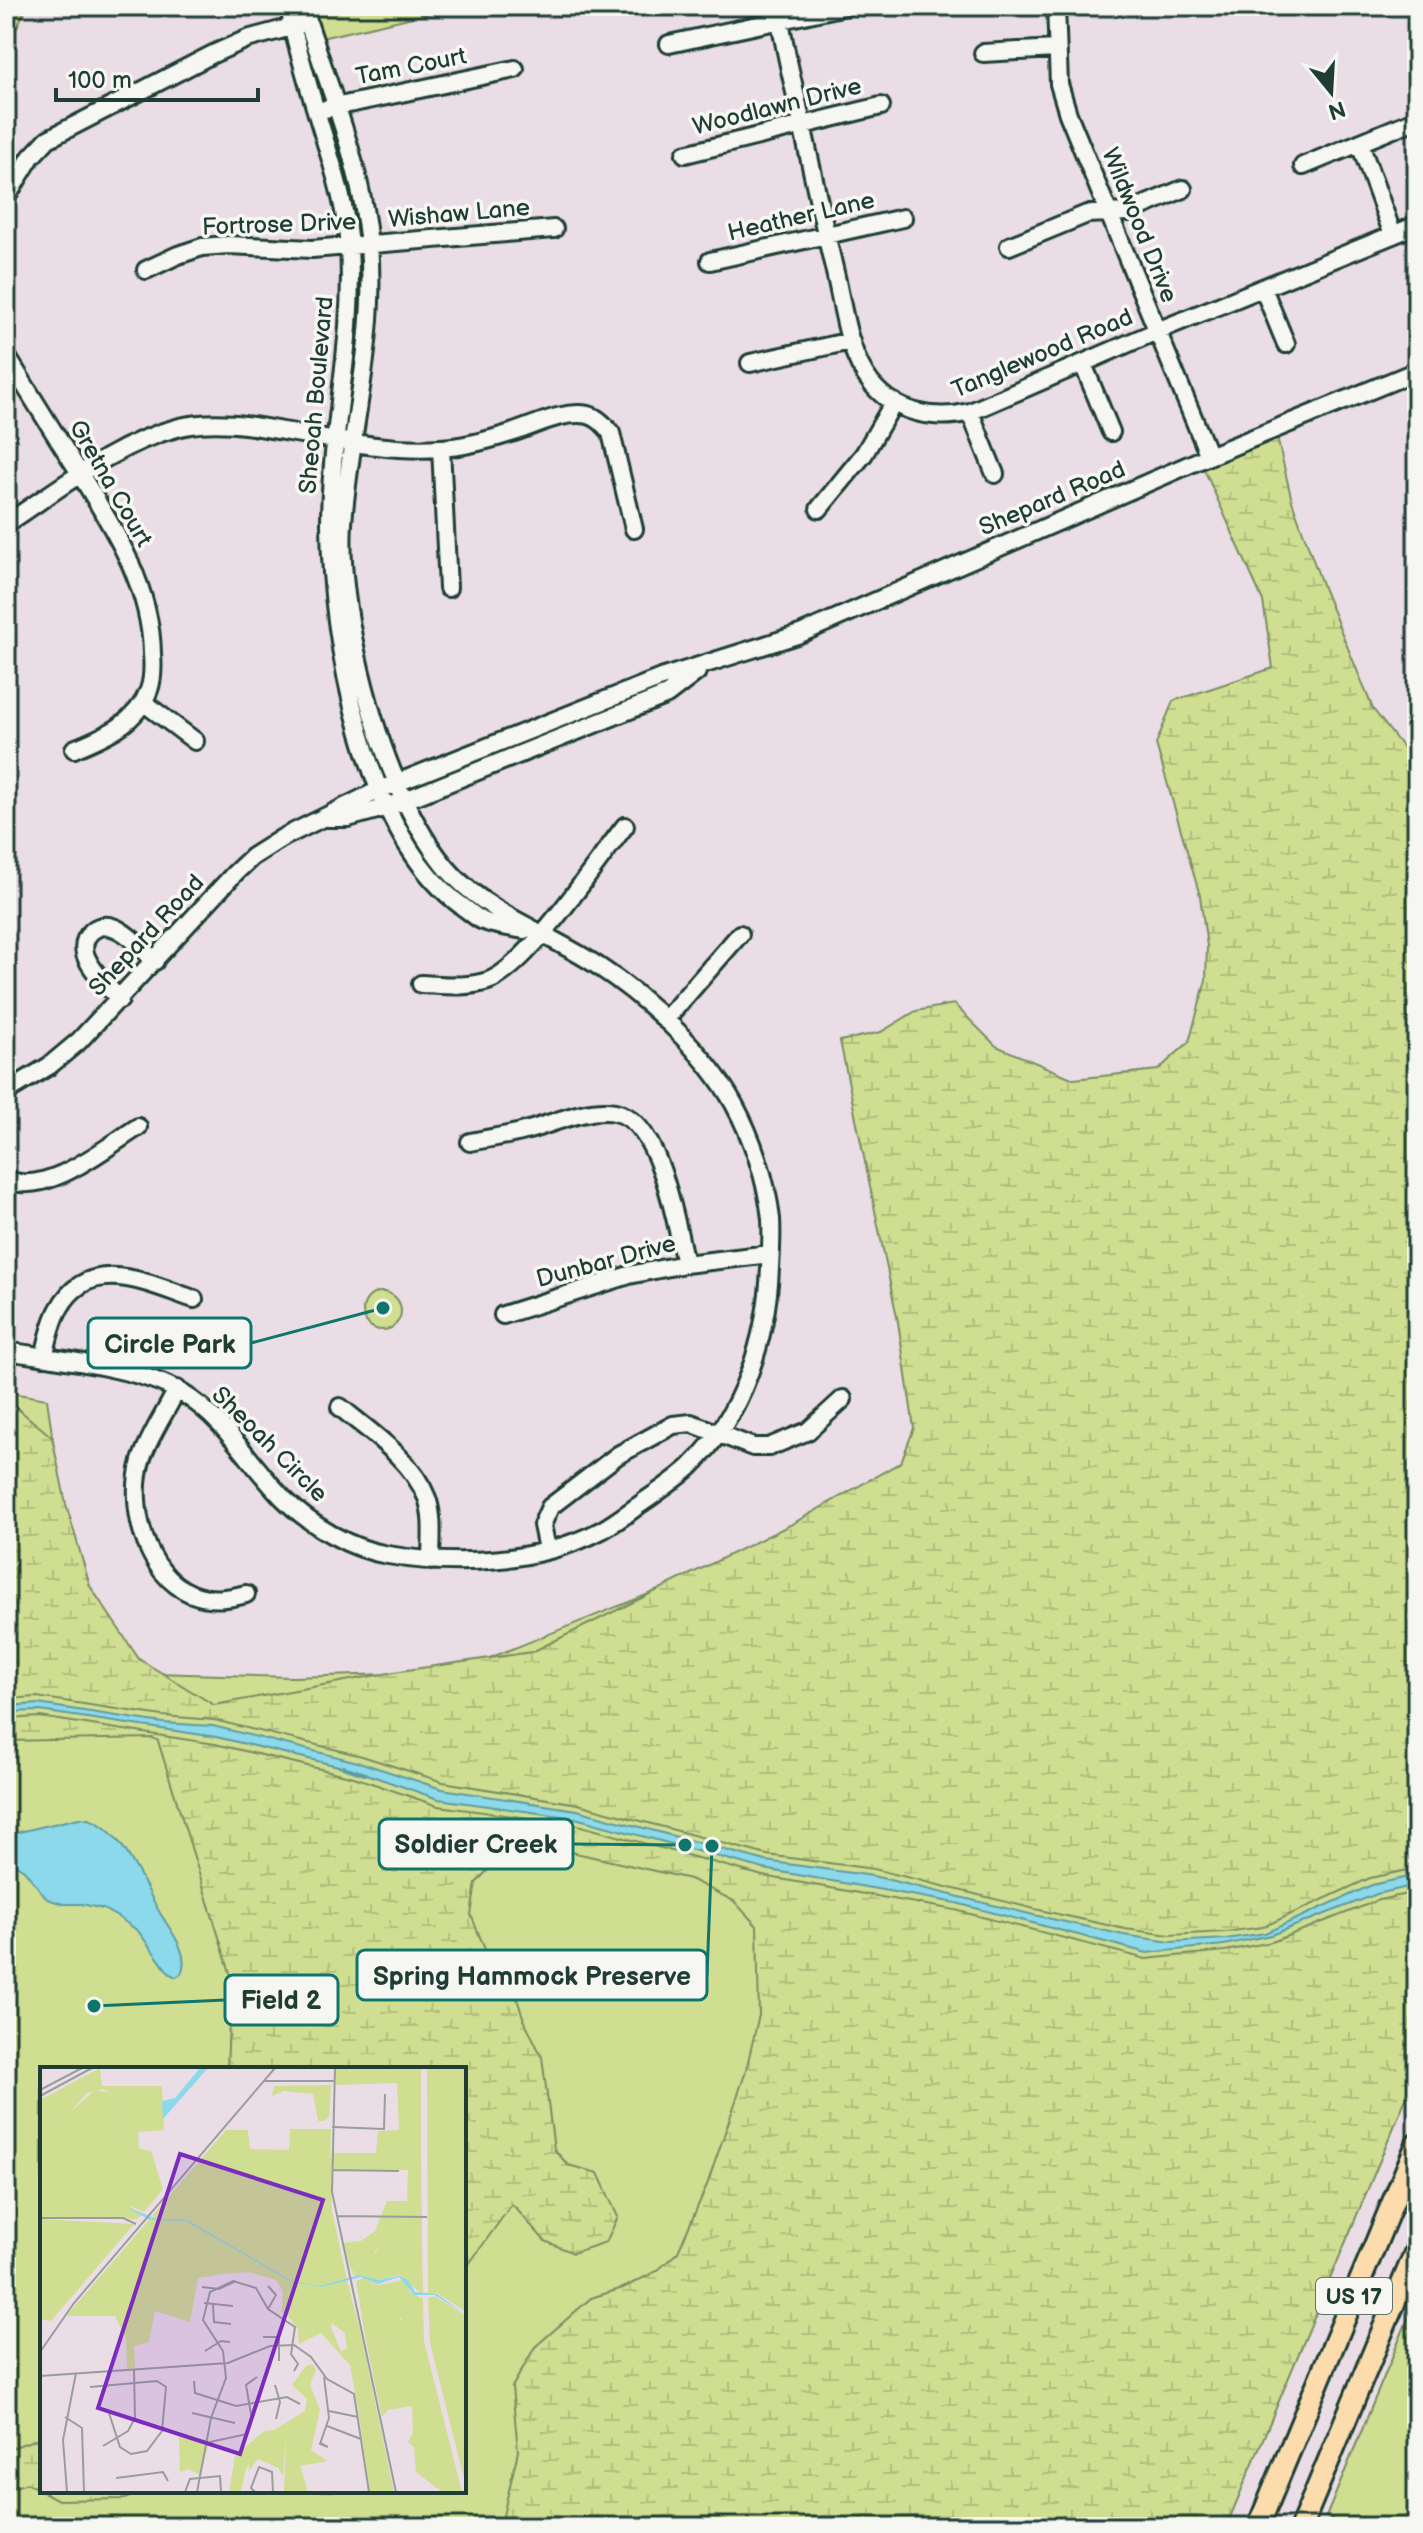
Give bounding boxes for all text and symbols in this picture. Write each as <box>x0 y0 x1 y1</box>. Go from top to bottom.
street label: Tam Court <box>353 41 469 91</box>
scale bar <box>56 52 258 102</box>
north arrow <box>1291 52 1371 132</box>
text: 100 m <box>68 66 132 95</box>
street label: Woodlawn Drive <box>690 72 864 141</box>
text: N <box>1325 94 1349 125</box>
street label: Wildwood Drive <box>1095 144 1184 307</box>
street label: Heather Lane <box>725 186 877 247</box>
street label: Wishaw Lane <box>387 193 531 234</box>
street label: Fortrose Drive <box>201 207 357 242</box>
street label: Sheoah Boulevard <box>293 295 340 495</box>
street label: Tanglewood Road <box>947 302 1137 405</box>
street label: Gretna Court <box>63 415 159 552</box>
street label: Shepard Road <box>975 455 1130 542</box>
street label: Shepard Road <box>83 868 210 1002</box>
street label: Dunbar Drive <box>533 1229 679 1294</box>
callout: Circle Park <box>88 1318 251 1368</box>
text: Circle Park <box>104 1330 236 1361</box>
street label: Sheoah Circle <box>206 1380 334 1508</box>
callout: Soldier Creek <box>379 1819 573 1869</box>
text: Soldier Creek <box>395 1830 558 1861</box>
callout: Spring Hammock Preserve <box>357 1950 707 2000</box>
text: Spring Hammock Preserve <box>373 1962 691 1993</box>
callout: Field 2 <box>225 1975 338 2025</box>
text: Field 2 <box>241 1986 322 2017</box>
inset map <box>40 2067 466 2493</box>
road number: US 17 <box>1316 2278 1392 2314</box>

